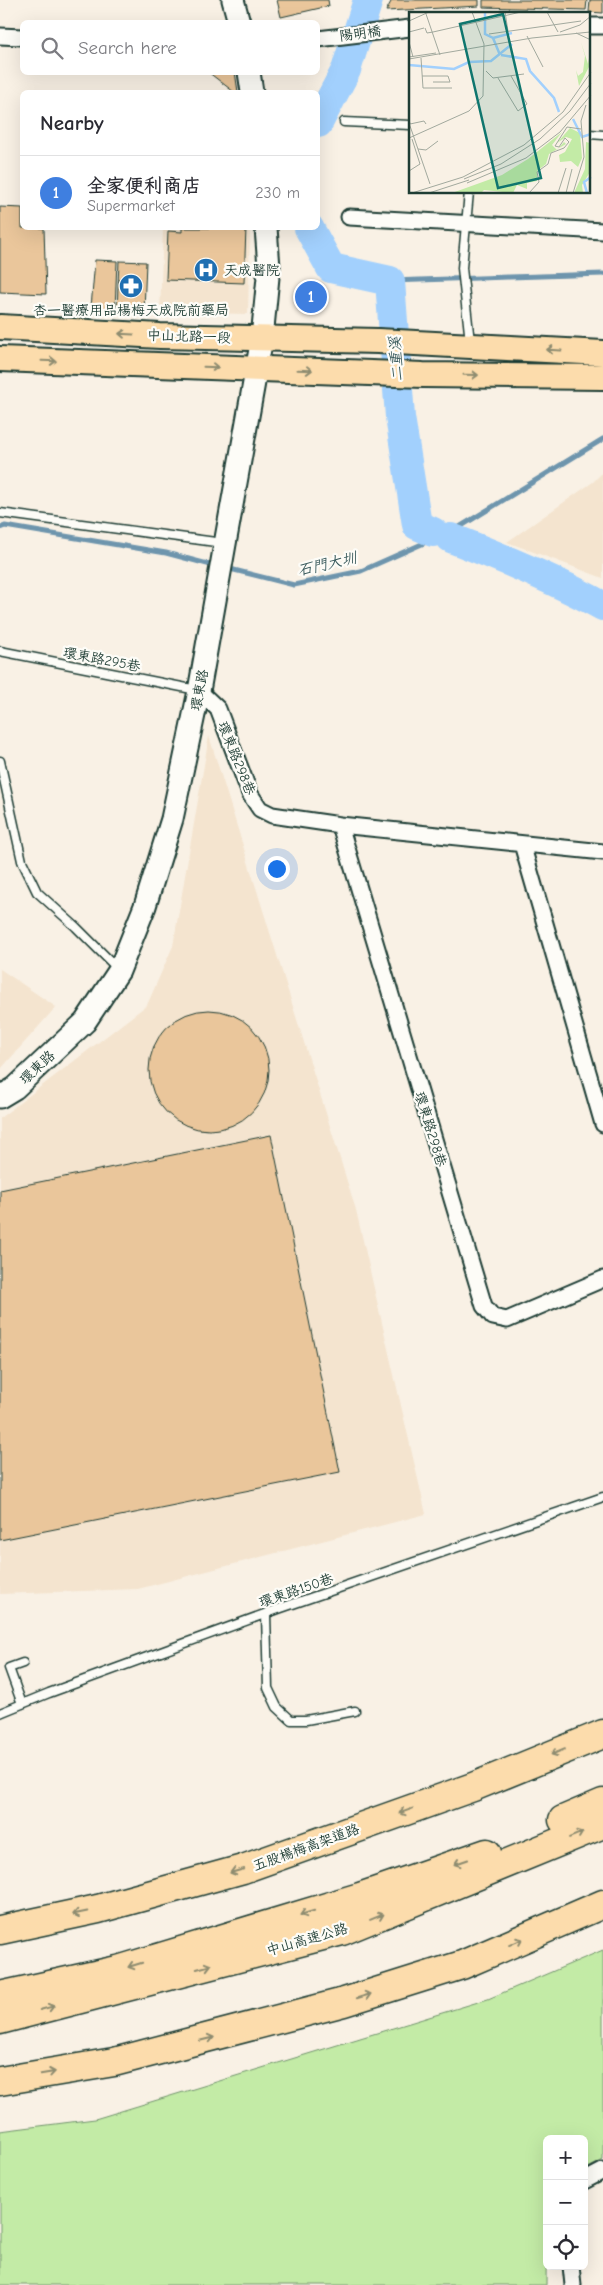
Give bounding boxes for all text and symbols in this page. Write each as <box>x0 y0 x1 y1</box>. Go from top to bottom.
inset map <box>409 12 590 194</box>
search box <box>20 20 320 75</box>
street label: 陽明橋 <box>338 22 382 45</box>
icon: search <box>38 34 66 62</box>
text: Search here <box>78 37 177 59</box>
text: Nearby <box>40 111 104 135</box>
text: 全家便利商店 <box>87 175 201 197</box>
text: 1 <box>53 184 59 202</box>
text: 230 m <box>255 184 300 202</box>
text: Supermarket <box>87 197 175 215</box>
hospital icon: 天成醫院 <box>193 257 219 283</box>
place label: 天成醫院 <box>224 262 280 279</box>
pharmacy icon: 杏一醫療用品楊梅天成院前藥局 <box>118 273 144 299</box>
pin: 1 <box>295 278 327 316</box>
place label: 杏一醫療用品楊梅天成院前藥局 <box>33 302 229 319</box>
street label: 中山北路一段 <box>147 327 231 346</box>
one-way arrow <box>118 329 134 338</box>
water label: 二重溪 <box>385 335 407 382</box>
one-way arrow <box>547 346 563 355</box>
one-way arrow <box>40 356 56 366</box>
one-way arrow <box>203 363 219 372</box>
one-way arrow <box>297 366 313 375</box>
one-way arrow <box>463 370 479 380</box>
water label: 石門大圳 <box>296 548 360 580</box>
street label: 環東路295巷 <box>62 644 143 675</box>
street label: 環東路 <box>187 668 212 712</box>
street label: 環東路298巷 <box>214 719 259 798</box>
your location <box>264 856 290 882</box>
street label: 環東路 <box>16 1047 58 1088</box>
street label: 環東路298巷 <box>411 1089 450 1170</box>
street label: 環東路150巷 <box>257 1569 337 1611</box>
one-way arrow <box>551 1748 566 1758</box>
one-way arrow <box>399 1807 415 1816</box>
street label: 五股楊梅高架道路 <box>251 1820 362 1875</box>
one-way arrow <box>568 1829 583 1839</box>
one-way arrow <box>454 1858 469 1867</box>
one-way arrow <box>229 1866 245 1876</box>
one-way arrow <box>72 1909 88 1918</box>
one-way arrow <box>300 1909 315 1918</box>
one-way arrow <box>369 1911 384 1921</box>
street label: 中山高速公路 <box>264 1920 350 1959</box>
one-way arrow <box>508 1936 523 1946</box>
one-way arrow <box>127 1961 143 1971</box>
one-way arrow <box>196 1962 212 1971</box>
one-way arrow <box>355 1991 371 2001</box>
one-way arrow <box>39 2003 55 2012</box>
one-way arrow <box>198 2034 214 2043</box>
one-way arrow <box>40 2068 56 2078</box>
map controls <box>543 2135 588 2270</box>
button: + <box>543 2135 588 2180</box>
button: − <box>543 2180 588 2225</box>
button: locate <box>543 2225 588 2270</box>

